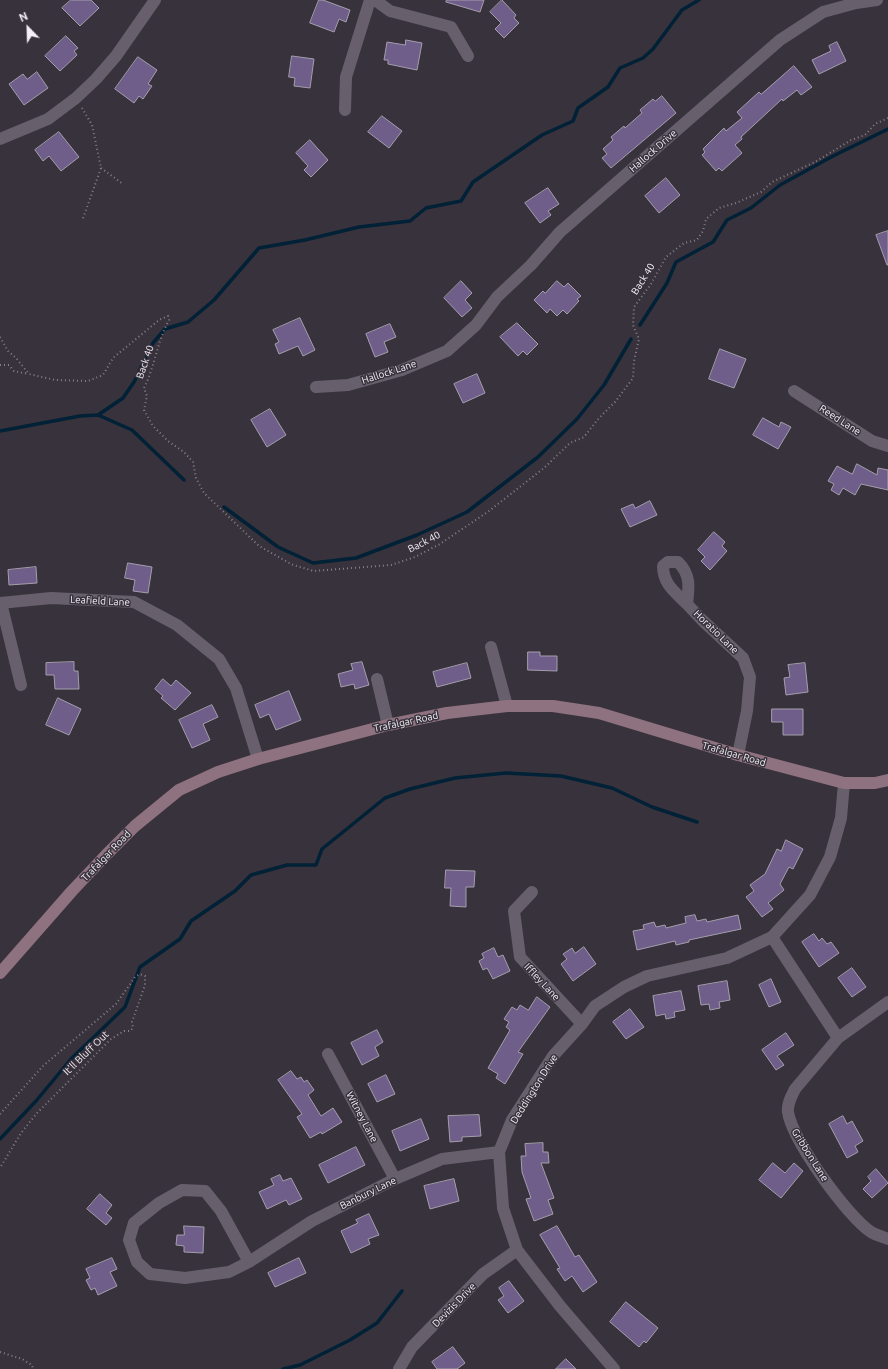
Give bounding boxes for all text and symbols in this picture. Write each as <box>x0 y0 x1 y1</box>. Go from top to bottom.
north arrow <box>8 8 48 48</box>
text: N <box>17 10 29 24</box>
street label: Hallock Drive <box>627 127 679 175</box>
street label: Back 40 <box>629 261 657 297</box>
street label: Back 40 <box>134 344 156 380</box>
street label: Hallock Lane <box>360 358 418 386</box>
street label: Reed Lane <box>817 402 863 438</box>
street label: Back 40 <box>406 529 442 555</box>
street label: Leafield Lane <box>70 593 130 609</box>
street label: Horatio Lane <box>691 608 741 656</box>
street label: Trafalgar Road <box>373 709 439 735</box>
street label: Trafalgar Road <box>701 739 767 769</box>
street label: Trafalgar Road <box>79 828 133 884</box>
street label: Iffley Lane <box>522 961 562 1003</box>
street label: It'll Bluff Out <box>61 1028 111 1078</box>
street label: Deddington Drive <box>508 1052 560 1126</box>
street label: Witney Lane <box>344 1090 380 1144</box>
street label: Gribbon Lane <box>789 1126 831 1184</box>
street label: Banbury Lane <box>338 1174 398 1212</box>
street label: Devizis Drive <box>430 1280 478 1330</box>

